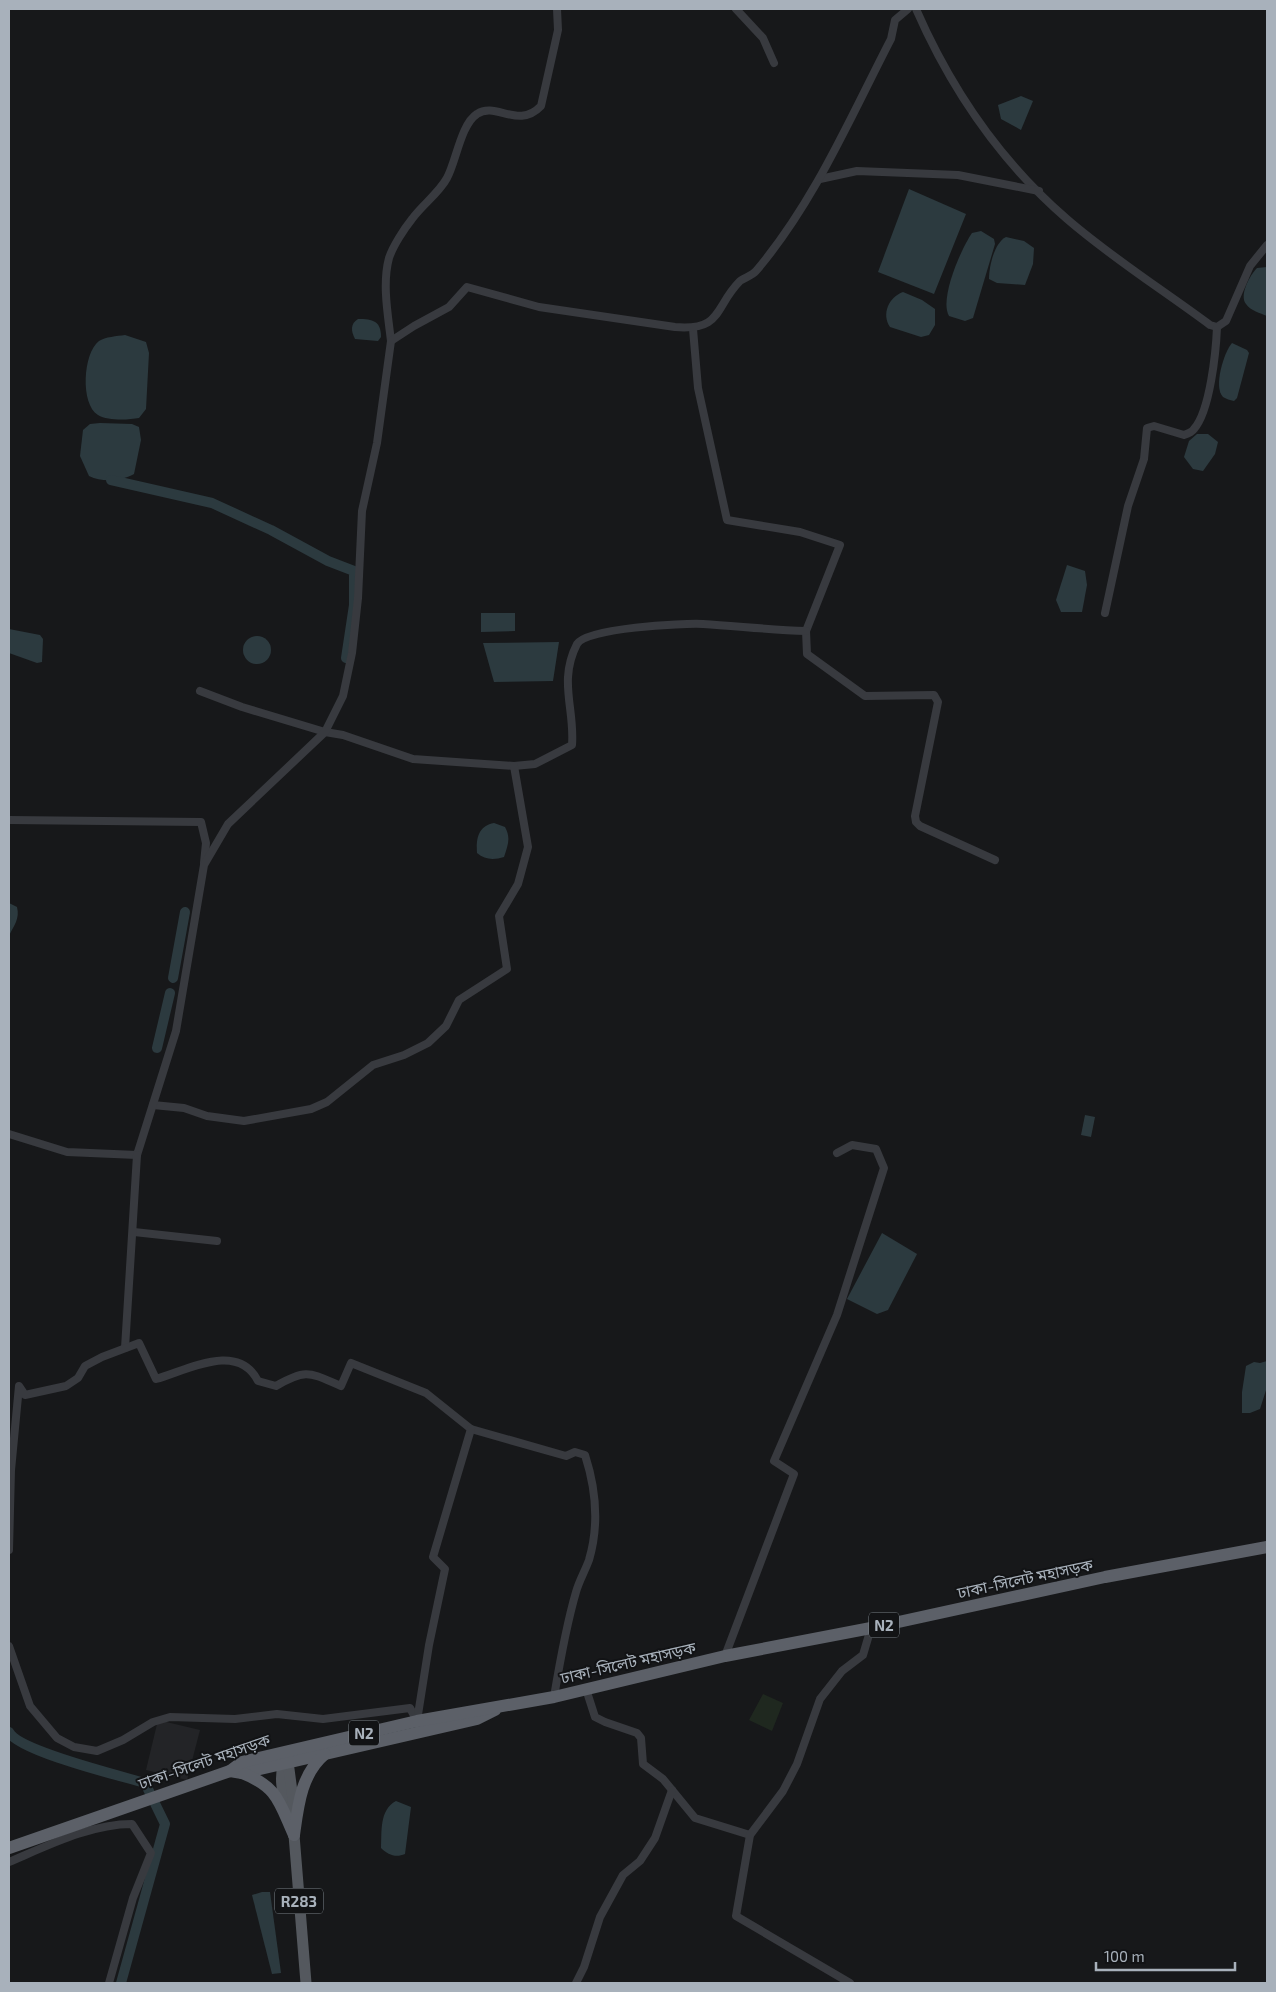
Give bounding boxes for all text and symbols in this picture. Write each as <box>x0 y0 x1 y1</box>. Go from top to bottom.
street label: ঢাকা-সিলেট মহাসড়ক <box>954 1554 1096 1602</box>
road number: N2 <box>869 1612 899 1638</box>
street label: ঢাকা-সিলেট মহাসড়ক <box>558 1637 699 1687</box>
road number: N2 <box>349 1720 379 1746</box>
street label: ঢাকা-সিলেট মহাসড়ক <box>135 1729 273 1793</box>
road number: R283 <box>275 1888 323 1914</box>
scale bar <box>1096 1940 1235 1972</box>
text: 100 m <box>1104 1947 1145 1965</box>

